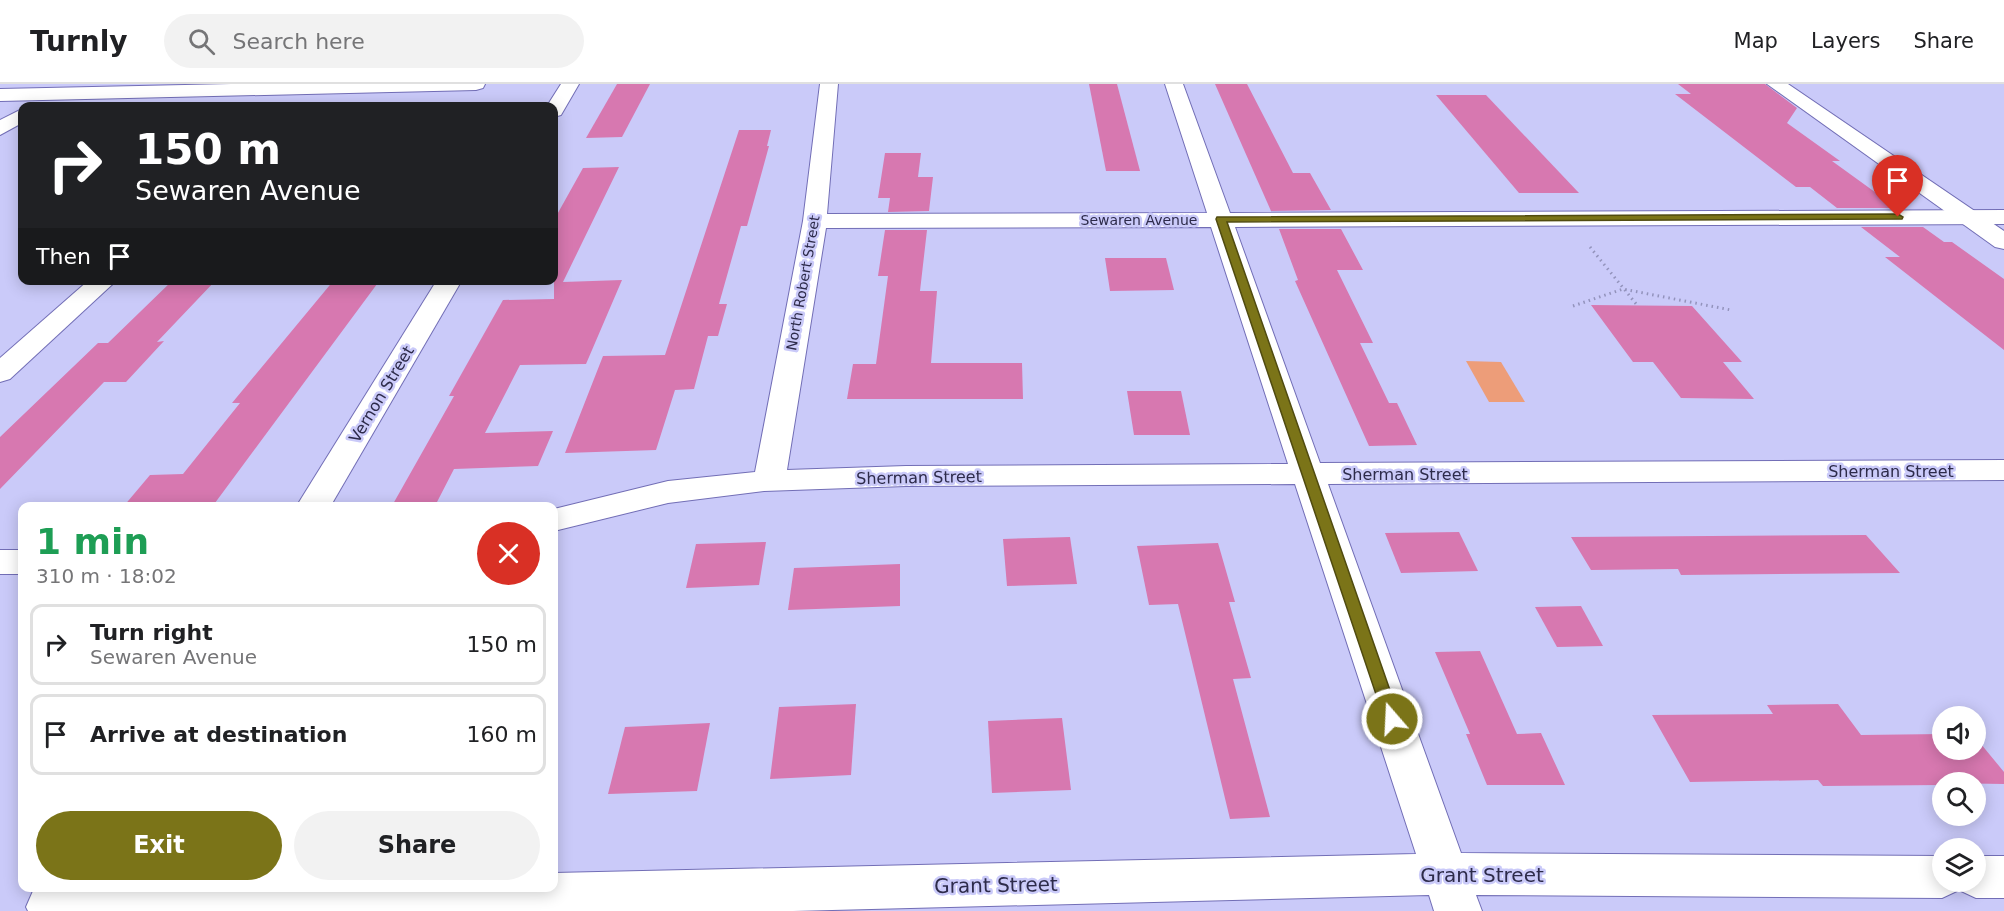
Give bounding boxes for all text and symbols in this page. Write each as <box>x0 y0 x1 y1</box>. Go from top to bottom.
search box <box>164 14 584 68</box>
text: Turnly <box>30 25 128 58</box>
icon: search <box>185 25 218 58</box>
text: Search here <box>233 29 365 54</box>
text: Map <box>1734 29 1778 53</box>
text: Layers <box>1811 29 1880 53</box>
text: Share <box>1913 29 1974 53</box>
text: 150 m <box>135 125 281 174</box>
icon: right <box>36 126 114 204</box>
pin <box>1872 155 1923 217</box>
icon: arrive <box>1881 164 1914 197</box>
text: Sewaren Avenue <box>135 175 361 206</box>
street label: Sewaren Avenue <box>1081 212 1197 228</box>
street label: North Robert Street <box>783 214 823 352</box>
icon: arrive <box>103 240 136 273</box>
text: Then <box>36 244 91 269</box>
street label: Vernon Street <box>345 342 418 446</box>
street label: Sherman Street <box>1828 462 1954 481</box>
street label: Sherman Street <box>1342 465 1468 484</box>
street label: Sherman Street <box>856 467 982 488</box>
text: 1 min <box>36 521 149 562</box>
button: close <box>477 522 540 585</box>
text: 310 m · 18:02 <box>36 564 177 588</box>
text: Turn right <box>90 620 213 645</box>
icon: right <box>39 628 72 661</box>
text: 150 m <box>467 632 537 657</box>
text: Sewaren Avenue <box>90 645 257 669</box>
position arrow <box>1360 687 1424 751</box>
map controls <box>1932 706 1986 892</box>
button: sound <box>1932 706 1986 760</box>
icon: arrive <box>39 718 72 751</box>
text: Arrive at destination <box>90 722 347 747</box>
text: 160 m <box>467 722 537 747</box>
button: search <box>1932 772 1986 826</box>
button: Exit <box>36 811 282 880</box>
button: Share <box>294 811 540 880</box>
button: layers <box>1932 838 1986 892</box>
street label: Grant Street <box>1420 863 1544 887</box>
street label: Grant Street <box>934 872 1058 898</box>

